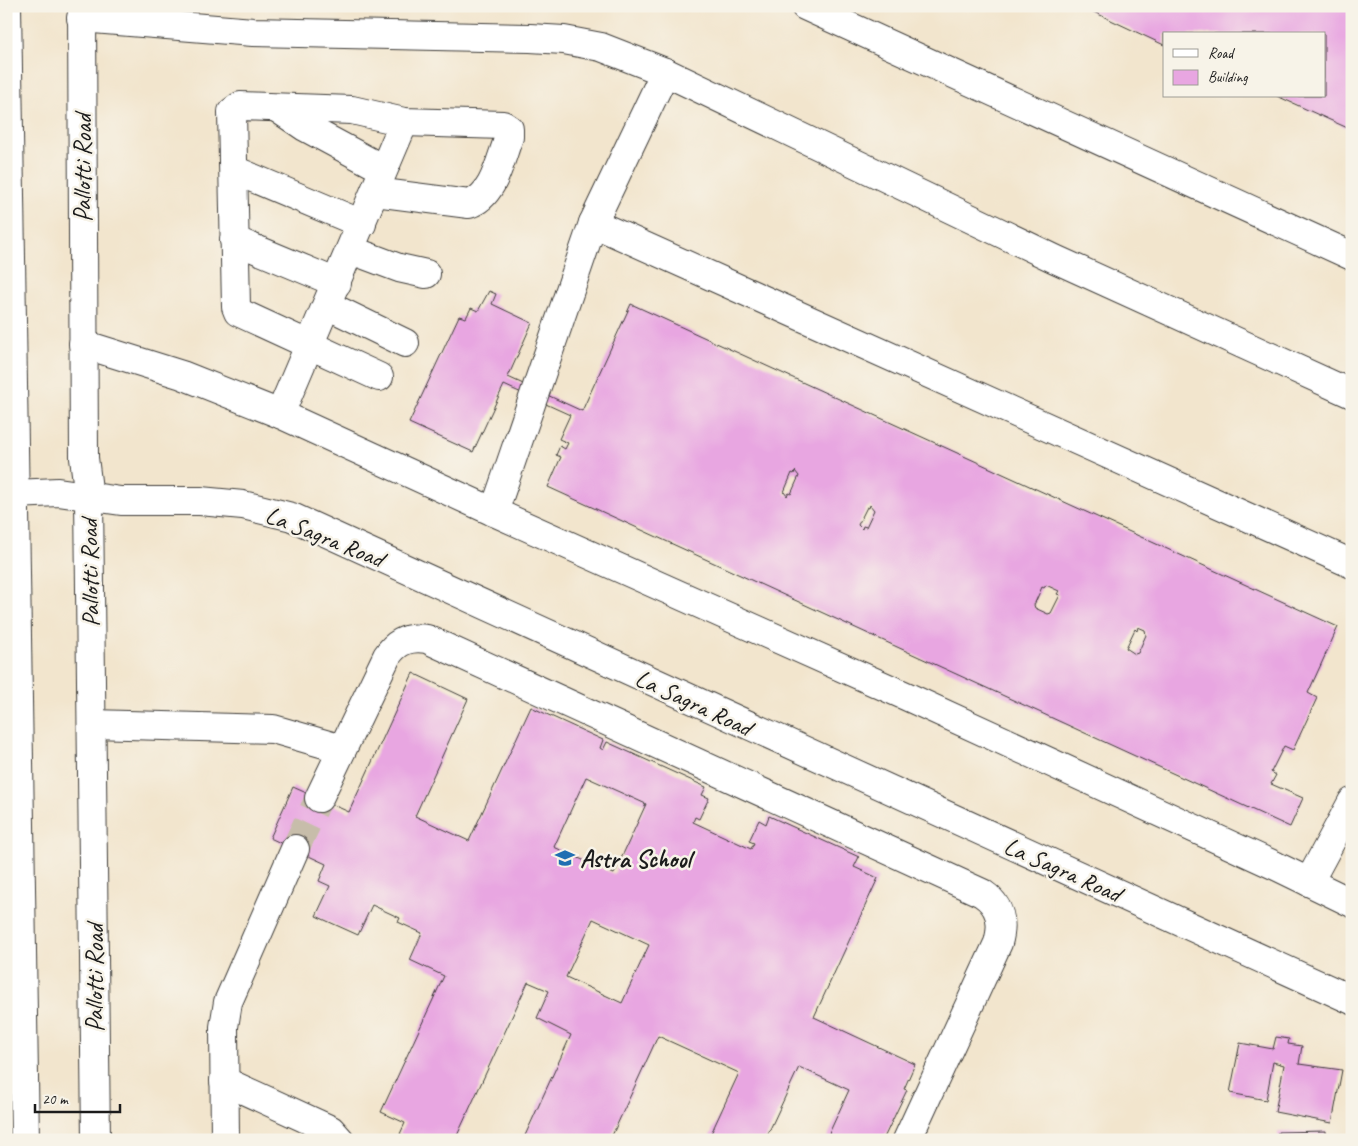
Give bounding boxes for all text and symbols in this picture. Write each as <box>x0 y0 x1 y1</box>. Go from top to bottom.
legend <box>1163 32 1326 98</box>
text: Road <box>1208 44 1235 63</box>
text: Building <box>1208 68 1248 87</box>
street label: Pallotti Road <box>67 110 99 222</box>
street label: La Sagra Road <box>261 499 391 576</box>
street label: Pallotti Road <box>73 515 107 627</box>
street label: La Sagra Road <box>630 662 760 745</box>
street label: La Sagra Road <box>999 830 1129 911</box>
place label: Astra School <box>580 843 695 875</box>
school or university icon: Astra School <box>554 847 576 869</box>
street label: Pallotti Road <box>79 920 111 1032</box>
scale bar <box>35 1081 120 1113</box>
text: 20 m <box>42 1090 69 1109</box>

